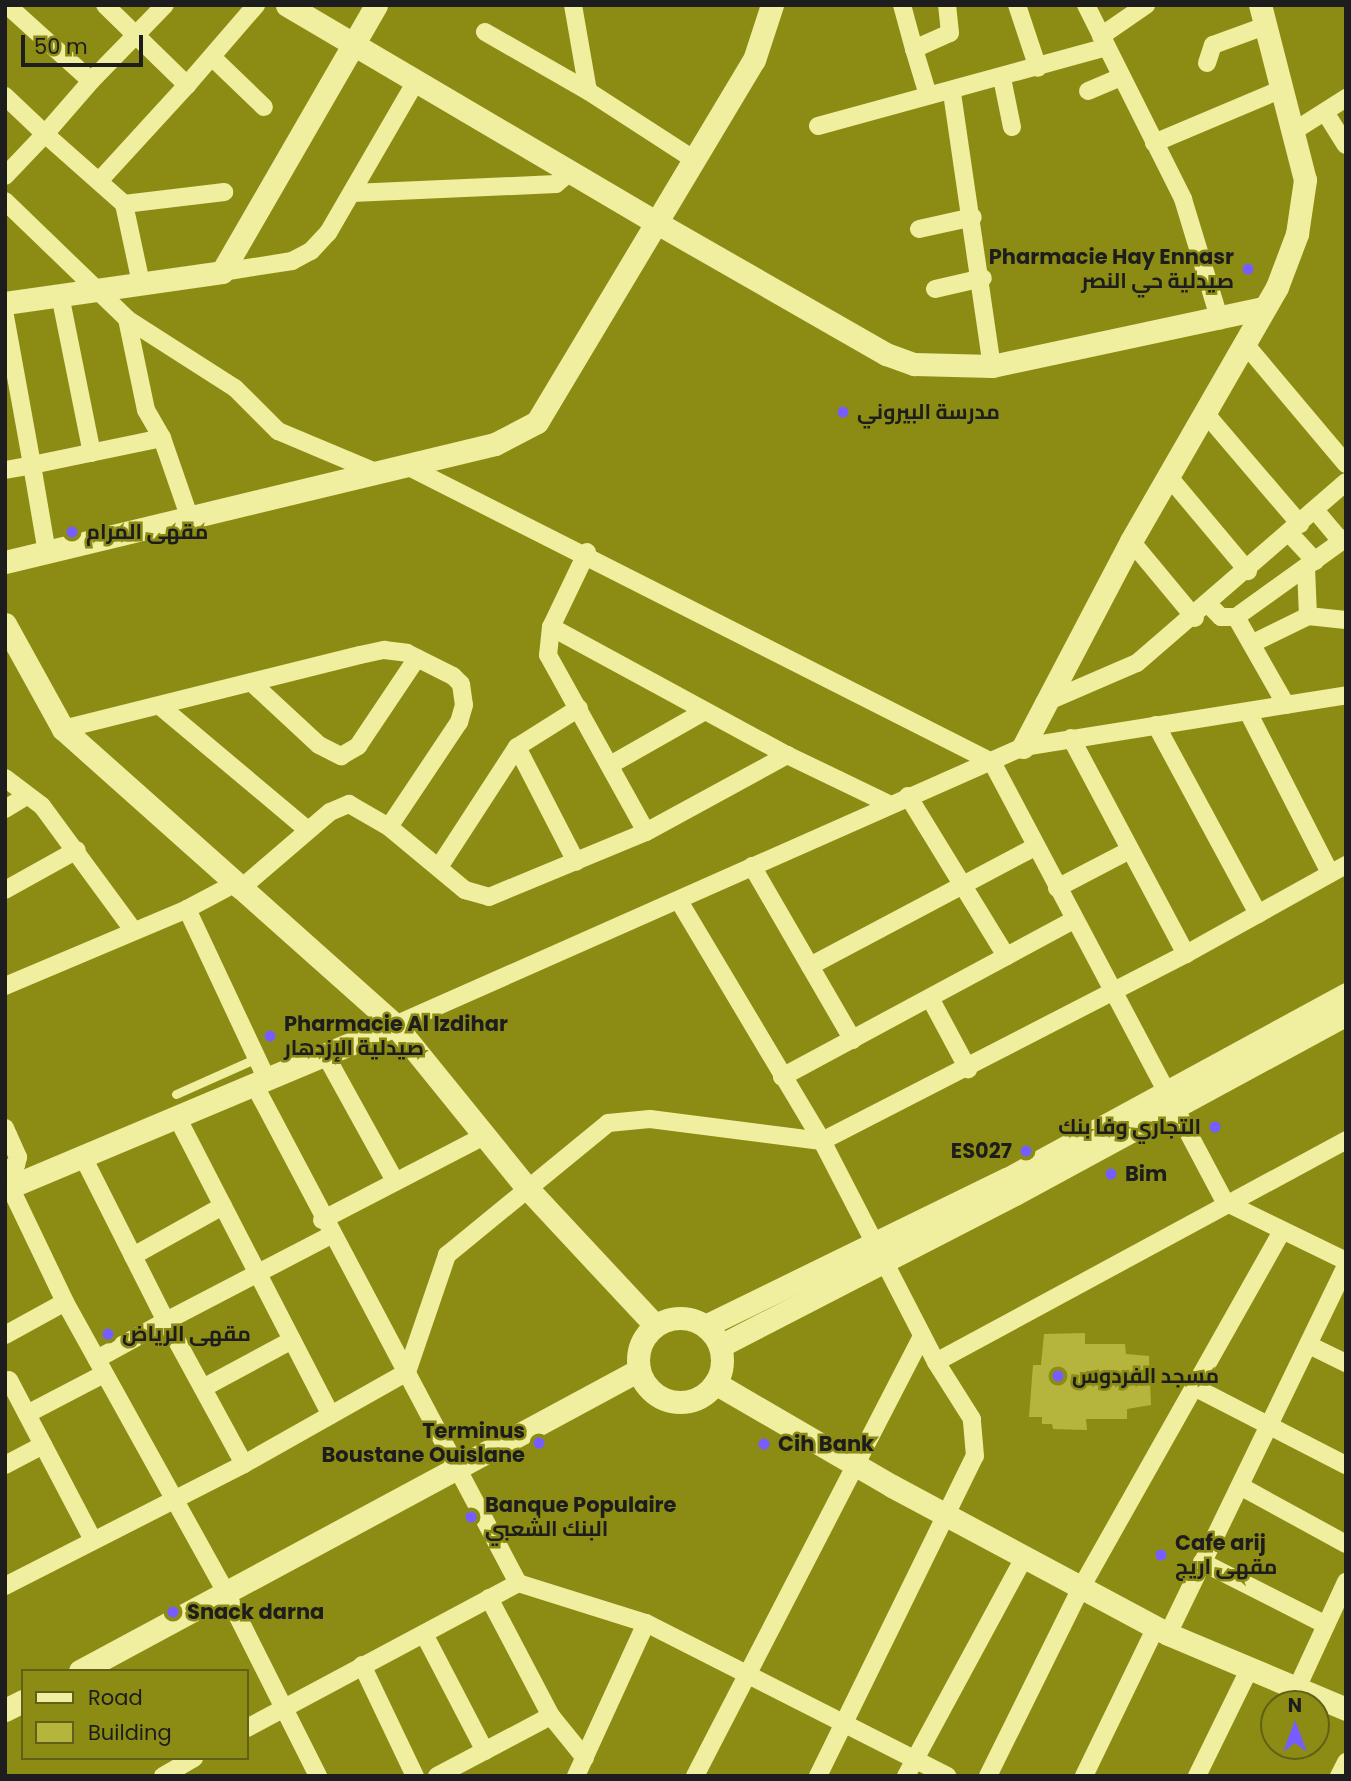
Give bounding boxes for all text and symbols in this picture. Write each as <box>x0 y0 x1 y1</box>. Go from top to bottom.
scale bar <box>24 21 147 65</box>
text: 50 m <box>34 32 88 61</box>
place label: Pharmacie Hay Ennasr صيدلية حي النصر <box>989 244 1234 294</box>
marker: Pharmacie Hay Ennasr صيدلية حي النصر <box>1240 261 1256 277</box>
place label: مدرسة البيروني <box>857 399 1000 425</box>
marker: مدرسة البيروني <box>835 404 851 420</box>
place label: مقهى المرام <box>86 519 208 545</box>
marker: مقهى المرام <box>64 524 80 540</box>
place label: Pharmacie Al Izdihar صيدلية الإزدهار <box>284 1011 508 1061</box>
marker: Pharmacie Al Izdihar صيدلية الإزدهار <box>262 1028 278 1044</box>
place label: التجاري وفا بنك <box>1058 1114 1201 1140</box>
marker: التجاري وفا بنك <box>1207 1119 1223 1135</box>
place label: ES027 <box>951 1138 1012 1164</box>
marker: ES027 <box>1018 1143 1034 1159</box>
place label: Bim <box>1125 1161 1167 1187</box>
marker: Bim <box>1103 1166 1119 1182</box>
place label: مقهى الرياض <box>122 1321 251 1347</box>
marker: مقهى الرياض <box>100 1326 116 1342</box>
place label: مسجد الفردوس <box>1072 1363 1219 1389</box>
marker: مسجد الفردوس <box>1050 1368 1066 1384</box>
place label: Terminus Boustane Ouislane <box>321 1418 525 1468</box>
place label: Cih Bank <box>778 1431 874 1457</box>
marker: Terminus Boustane Ouislane <box>531 1435 547 1451</box>
marker: Cih Bank <box>756 1436 772 1452</box>
place label: Banque Populaire البنك الشعبي <box>485 1492 677 1542</box>
marker: Banque Populaire البنك الشعبي <box>463 1509 479 1525</box>
place label: Cafe arij مقهى اريج <box>1175 1530 1277 1580</box>
marker: Cafe arij مقهى اريج <box>1153 1547 1169 1563</box>
place label: Snack darna <box>187 1599 324 1625</box>
marker: Snack darna <box>165 1604 181 1620</box>
legend <box>21 1669 248 1760</box>
text: Road <box>88 1683 143 1712</box>
north arrow <box>1260 1690 1330 1760</box>
text: N <box>1288 1692 1302 1719</box>
text: Building <box>88 1718 172 1747</box>

